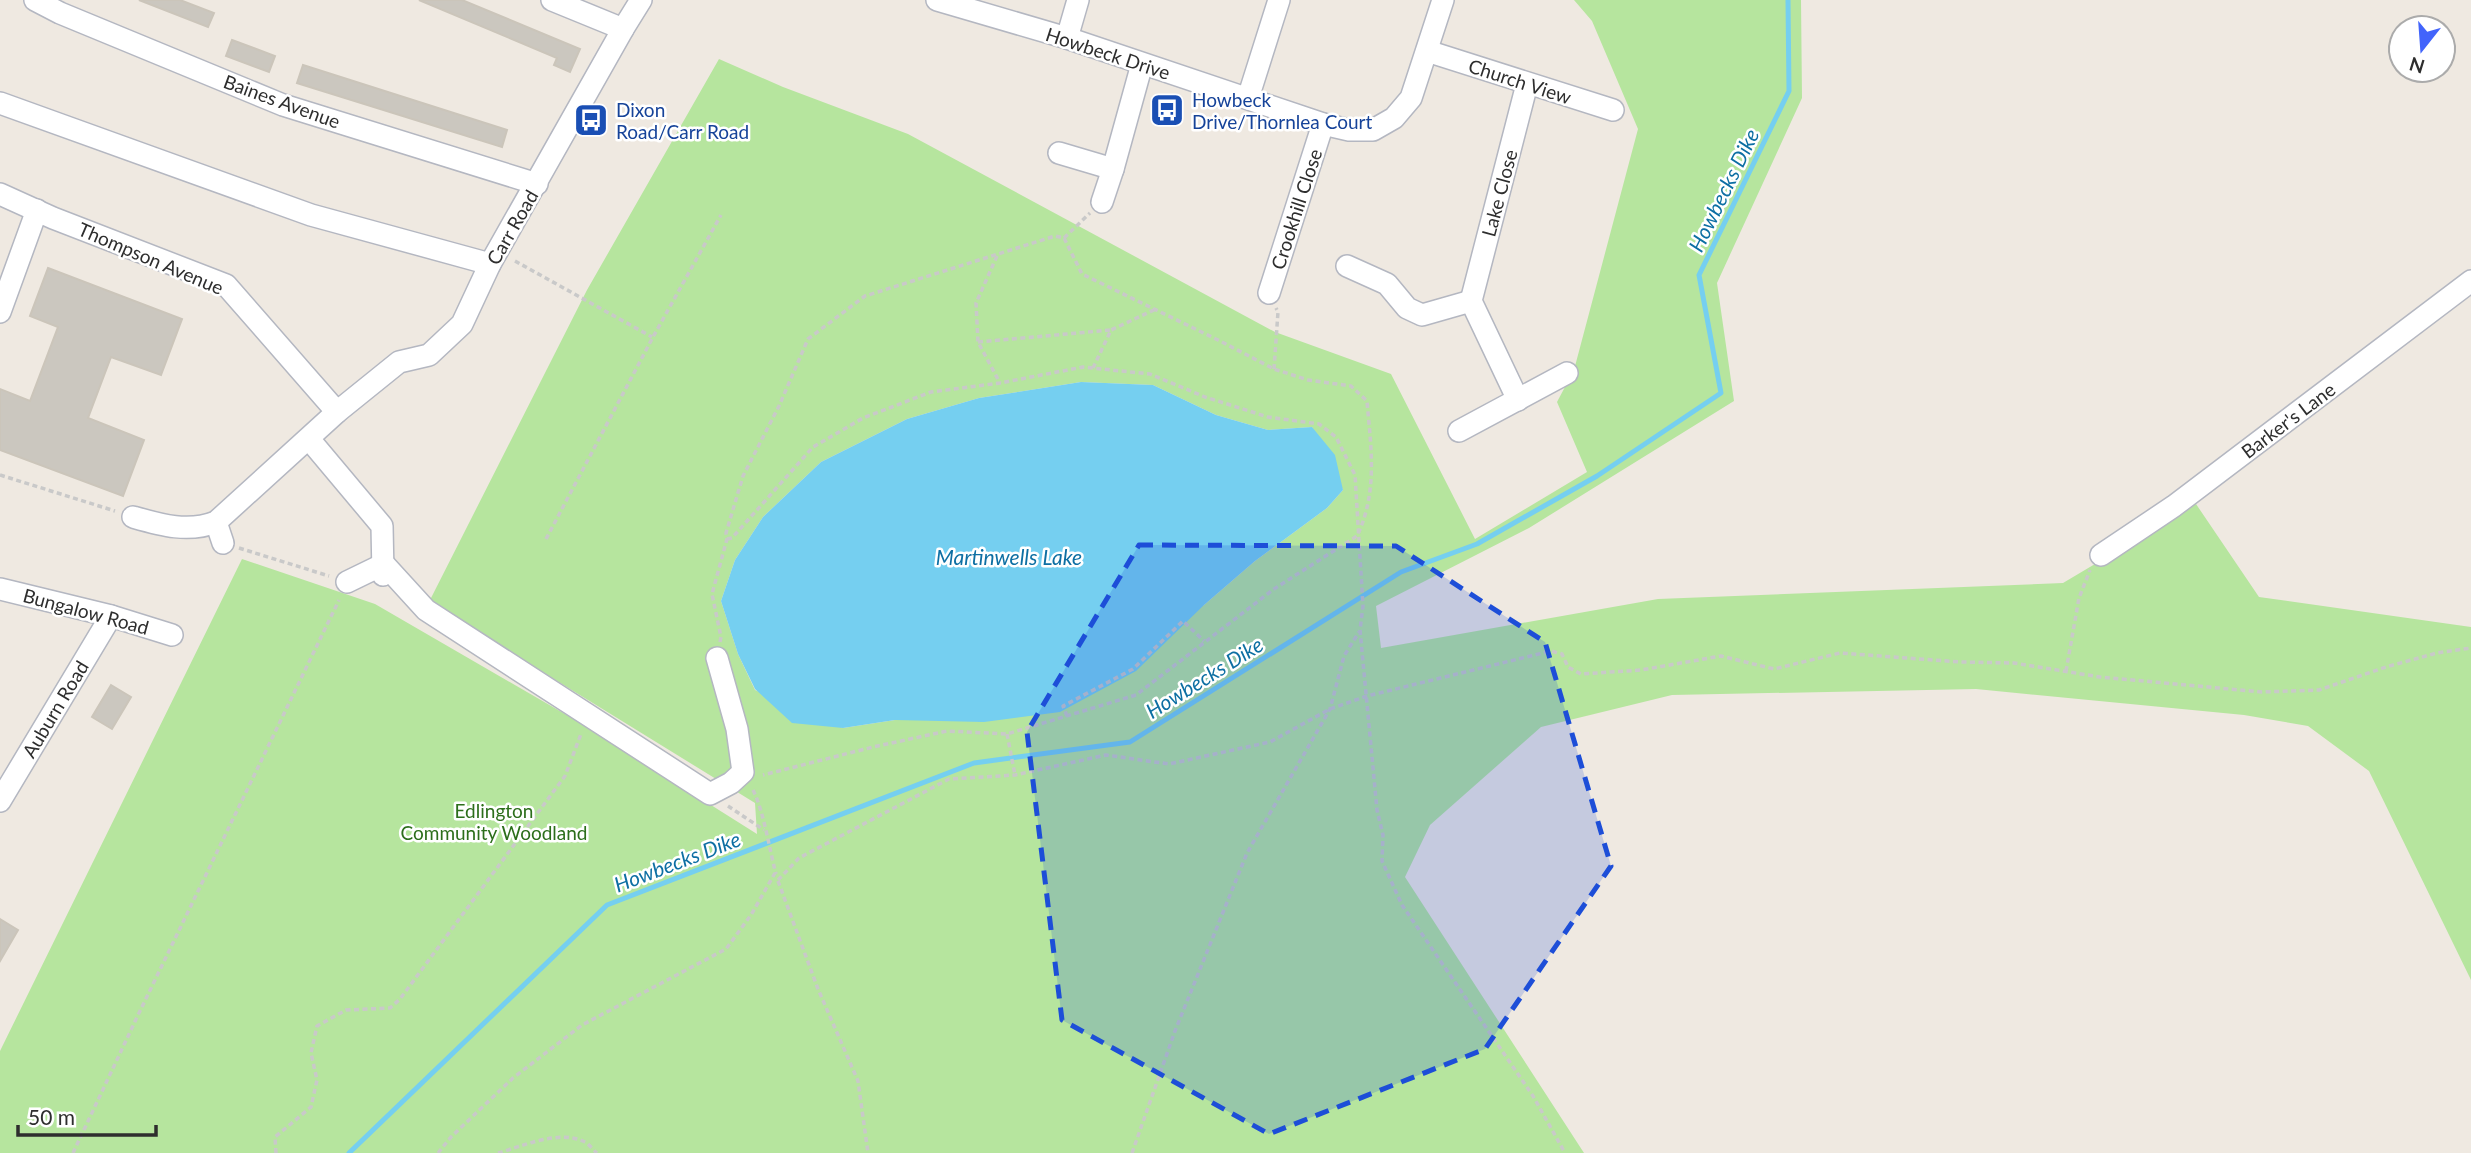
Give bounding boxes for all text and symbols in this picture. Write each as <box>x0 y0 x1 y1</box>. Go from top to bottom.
north arrow <box>2387 14 2457 84</box>
street label: Howbeck Drive <box>1043 22 1173 84</box>
text: N <box>2407 53 2427 79</box>
street label: Church View <box>1466 54 1574 108</box>
street label: Baines Avenue <box>221 69 343 133</box>
place label: Howbeck Drive/Thornlea Court <box>1192 88 1372 133</box>
bus stop icon: Howbeck Drive/Thornlea Court <box>1148 91 1186 129</box>
place label: Dixon Road/Carr Road <box>616 98 749 143</box>
bus stop icon: Dixon Road/Carr Road <box>572 101 610 139</box>
water label: Howbecks Dike <box>1683 125 1763 255</box>
street label: Crookhill Close <box>1266 146 1326 272</box>
street label: Lake Close <box>1476 147 1522 239</box>
street label: Carr Road <box>481 185 543 269</box>
street label: Thompson Avenue <box>75 217 227 299</box>
street label: Barker's Lane <box>2237 377 2339 463</box>
water label: Martinwells Lake <box>936 544 1082 569</box>
street label: Bungalow Road <box>21 583 151 639</box>
water label: Howbecks Dike <box>1141 631 1267 723</box>
street label: Auburn Road <box>17 656 93 762</box>
park label: Edlington Community Woodland <box>401 799 588 844</box>
water label: Howbecks Dike <box>610 825 744 897</box>
scale bar <box>18 1094 156 1138</box>
text: 50 m <box>28 1104 75 1129</box>

